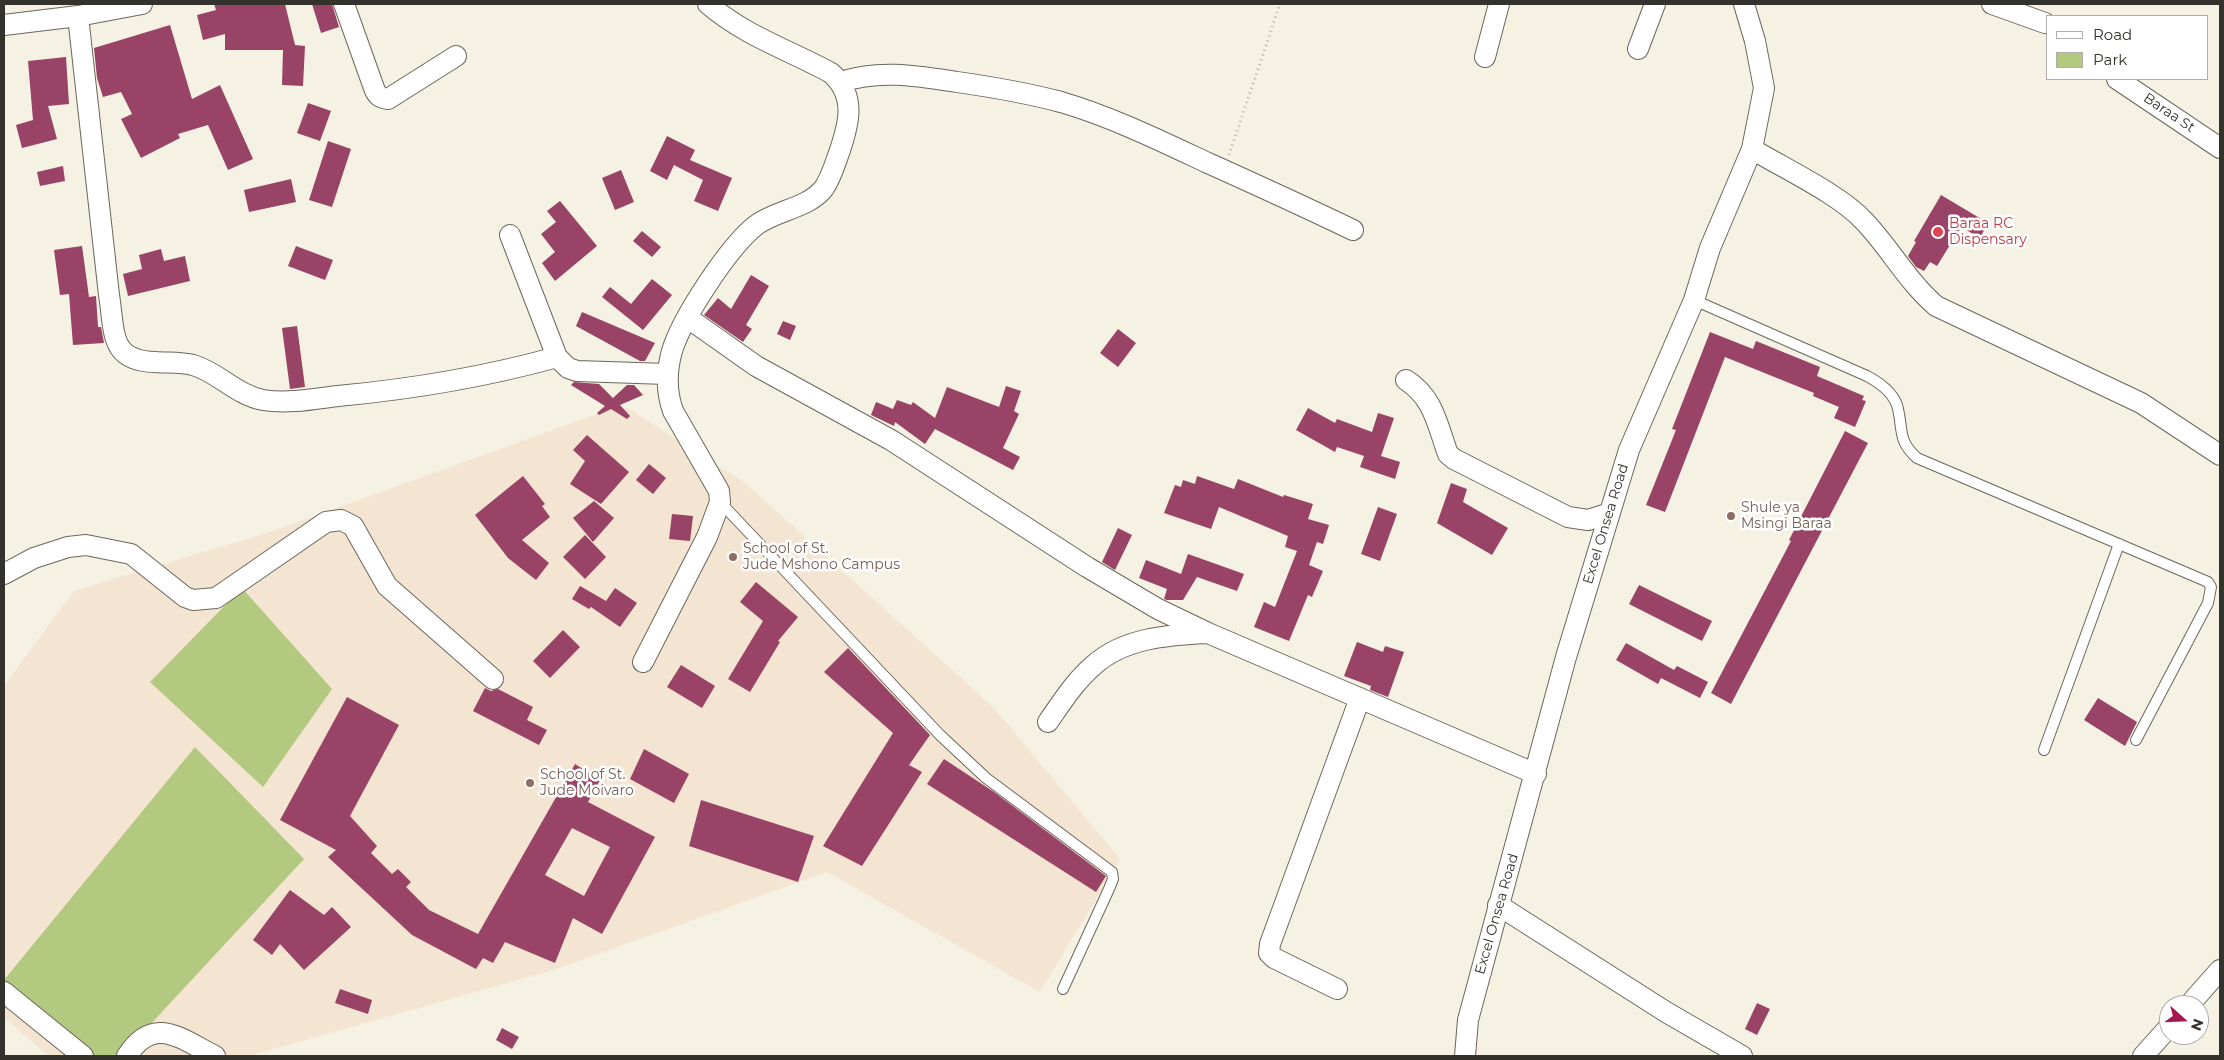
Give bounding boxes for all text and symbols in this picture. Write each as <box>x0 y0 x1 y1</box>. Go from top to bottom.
legend <box>2046 15 2209 80</box>
text: Road <box>2093 25 2132 44</box>
text: Park <box>2093 50 2127 69</box>
street label: Baraa St <box>2140 90 2198 136</box>
place label: Baraa RC Dispensary <box>1949 216 2027 248</box>
marker: Baraa RC Dispensary <box>1931 225 1945 239</box>
street label: Excel Onsea Road <box>1580 462 1632 586</box>
place label: Shule ya Msingi Baraa <box>1741 500 1832 532</box>
marker: Shule ya Msingi Baraa <box>1725 510 1737 522</box>
place label: School of St. Jude Mshono Campus <box>743 541 900 574</box>
marker: School of St. Jude Mshono Campus <box>727 551 739 563</box>
place label: School of St. Jude Moivaro <box>540 767 634 800</box>
marker: School of St. Jude Moivaro <box>524 777 536 789</box>
street label: Excel Onsea Road <box>1472 852 1522 976</box>
north arrow <box>2159 995 2209 1045</box>
text: N <box>2187 1016 2208 1033</box>

